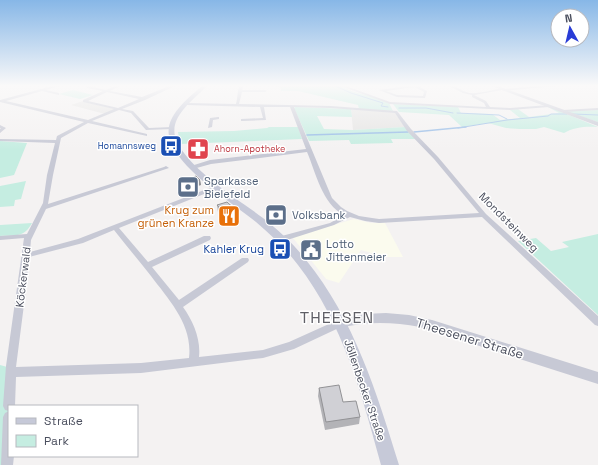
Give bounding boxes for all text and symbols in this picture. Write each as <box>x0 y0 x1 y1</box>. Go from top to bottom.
north arrow <box>550 8 590 48</box>
text: N <box>564 11 573 26</box>
bus stop icon: Homannsweg <box>158 133 184 159</box>
pharmacy icon: Ahorn-Apotheke <box>185 136 211 162</box>
place label: Homannsweg <box>98 140 156 152</box>
place label: Ahorn-Apotheke <box>214 143 285 155</box>
bank icon: Sparkasse Bielefeld <box>175 174 201 200</box>
place label: Sparkasse Bielefeld <box>204 174 258 201</box>
street label: Mondsteinweg <box>476 189 542 255</box>
bank icon: Volksbank <box>263 202 289 228</box>
place label: Krug zum grünen Kranze <box>137 203 214 230</box>
restaurant icon: Krug zum grünen Kranze <box>216 203 242 229</box>
place label: Volksbank <box>292 208 346 222</box>
bus stop icon: Kahler Krug <box>267 236 293 262</box>
public building icon: Lotto Jittenmeier <box>298 237 324 263</box>
place label: Lotto Jittenmeier <box>326 237 386 264</box>
place label: Kahler Krug <box>203 242 264 256</box>
street label: Köckerwald <box>12 246 34 308</box>
district label: THEESEN <box>300 307 374 328</box>
street label: Theesener Straße <box>414 314 526 363</box>
street label: Jöllenbecker Straße <box>341 337 389 443</box>
legend <box>8 405 138 457</box>
text: Straße <box>44 413 83 429</box>
text: Park <box>44 433 69 449</box>

